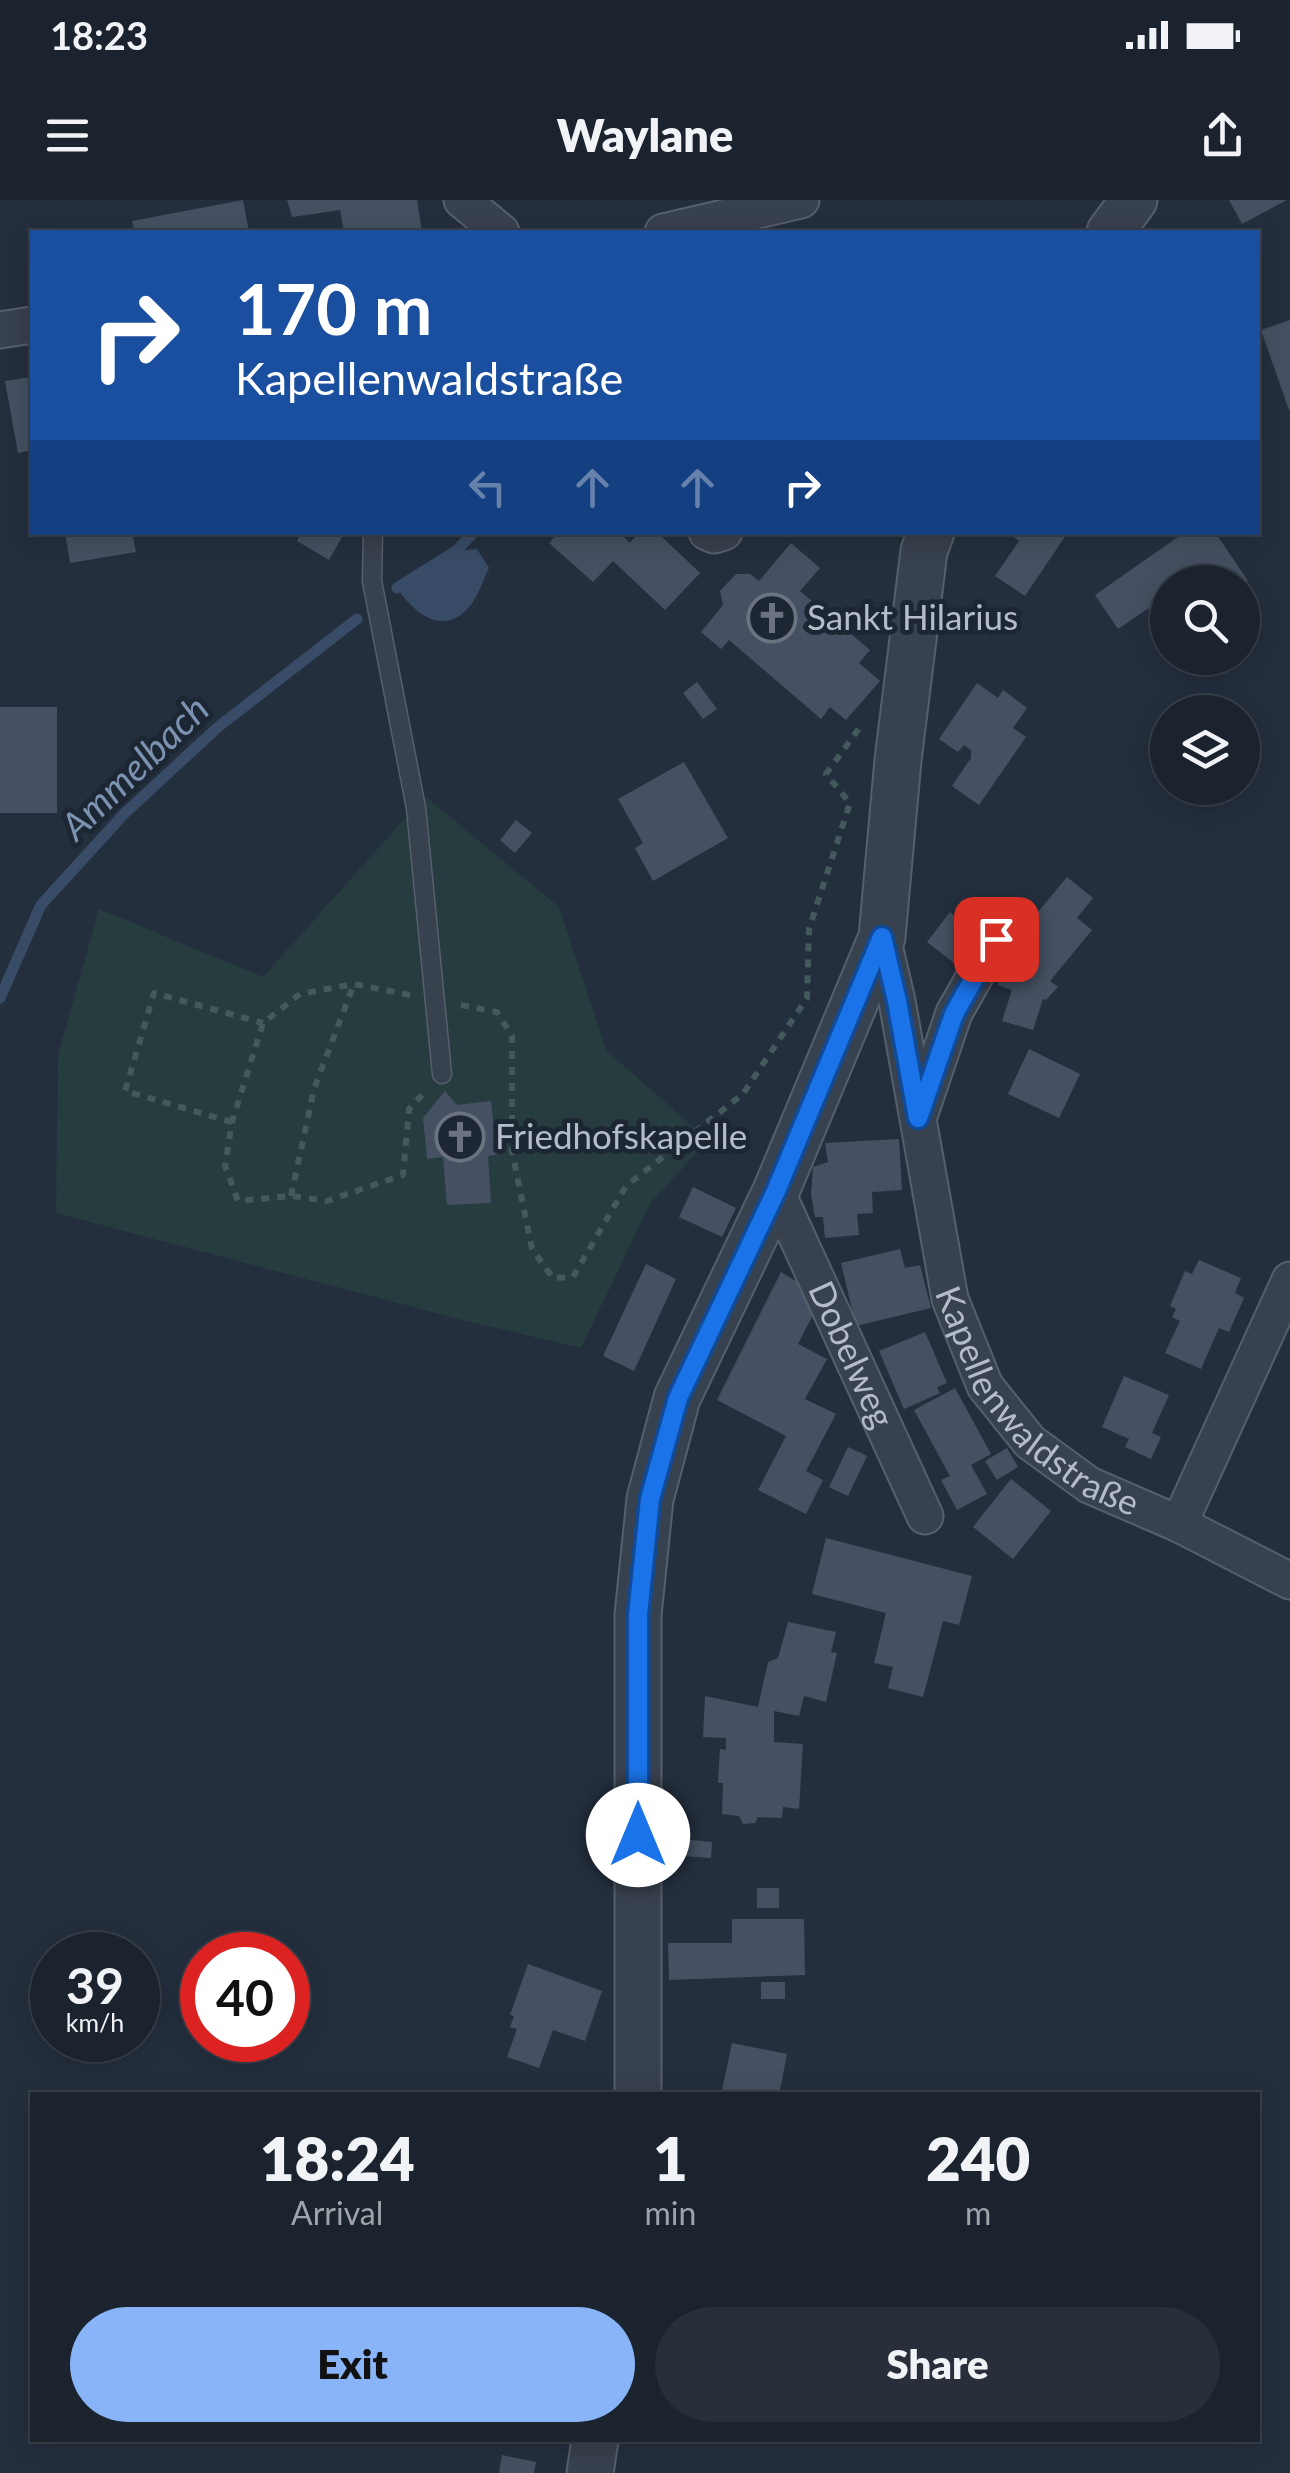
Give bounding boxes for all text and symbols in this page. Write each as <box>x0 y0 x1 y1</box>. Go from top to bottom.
text: 18:23 <box>50 12 148 58</box>
icon: menu <box>40 108 95 163</box>
text: Waylane <box>557 108 733 162</box>
icon: share <box>1195 108 1250 163</box>
text: 170 m <box>235 266 432 350</box>
icon: right <box>70 270 200 400</box>
text: Kapellenwaldstraße <box>235 351 623 405</box>
icon: left <box>460 460 515 515</box>
icon: ahead <box>565 460 620 515</box>
icon: ahead <box>670 460 725 515</box>
icon: right <box>775 460 830 515</box>
map controls <box>1150 565 1260 805</box>
button: search <box>1150 565 1260 675</box>
church icon: Sankt Hilarius <box>746 592 798 644</box>
place label: Sankt Hilarius <box>807 595 1018 637</box>
water label: Ammelbach <box>49 685 217 850</box>
button: layers <box>1150 695 1260 805</box>
pin <box>954 897 1039 982</box>
icon: arrive <box>969 912 1024 967</box>
church icon: Friedhofskapelle <box>434 1111 486 1163</box>
place label: Friedhofskapelle <box>495 1114 747 1156</box>
street label: Dobelweg <box>801 1274 905 1434</box>
street label: Kapellenwaldstraße <box>928 1280 1146 1523</box>
position arrow <box>586 1783 690 1887</box>
speed limit sign: 40 <box>180 1932 310 2062</box>
text: 39 <box>66 1955 124 2015</box>
text: km/h <box>66 2007 124 2037</box>
text: 18:24 <box>260 2122 415 2194</box>
text: 1 <box>653 2122 688 2194</box>
text: 240 <box>926 2122 1030 2194</box>
text: Arrival <box>291 2193 383 2232</box>
text: min <box>644 2193 696 2232</box>
text: m <box>965 2193 991 2232</box>
button: Exit <box>70 2307 635 2422</box>
button: Share <box>655 2307 1220 2422</box>

